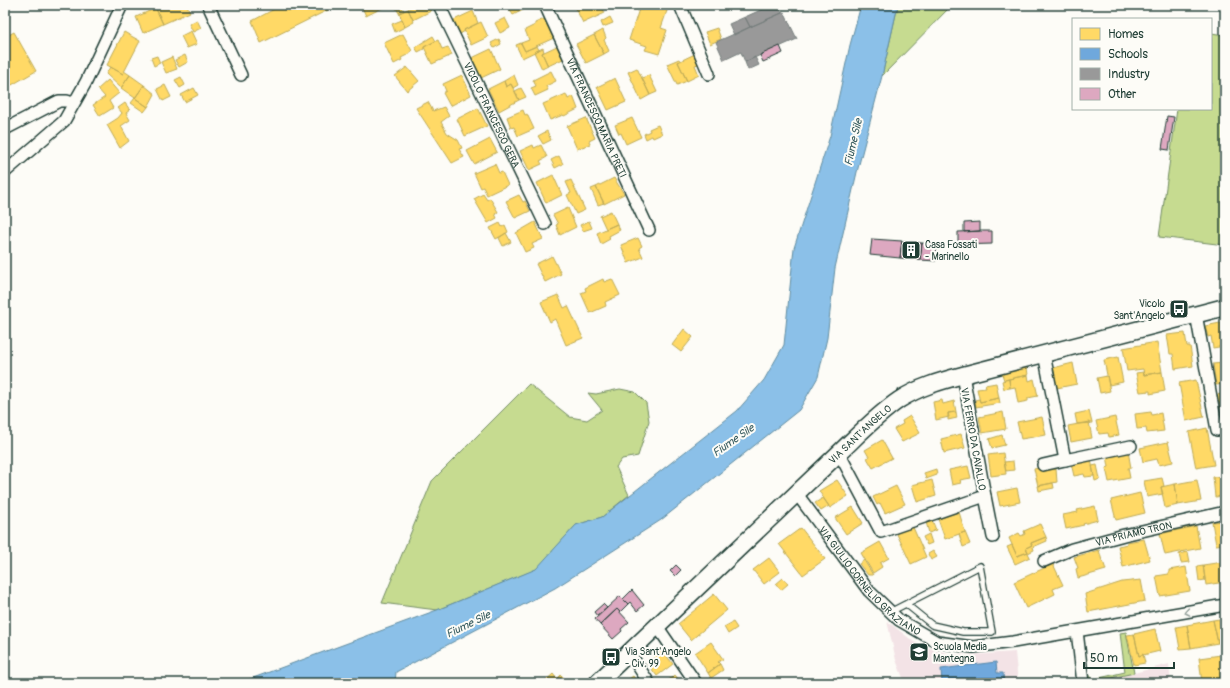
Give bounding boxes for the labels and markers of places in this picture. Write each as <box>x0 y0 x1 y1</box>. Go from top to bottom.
building icon: Casa Fossati - Marinello <box>900 239 922 261</box>
place label: Casa Fossati - Marinello <box>925 239 977 263</box>
place label: Vicolo Sant'Angelo <box>1113 298 1166 322</box>
bus stop icon: Vicolo Sant'Angelo <box>1168 298 1190 320</box>
school or university icon: Scuola Media Mantegna <box>908 641 930 663</box>
place label: Scuola Media Mantegna <box>933 641 987 665</box>
bus stop icon: Via Sant'Angelo - Civ. 99 <box>600 646 622 668</box>
place label: Via Sant'Angelo - Civ. 99 <box>625 646 692 670</box>

